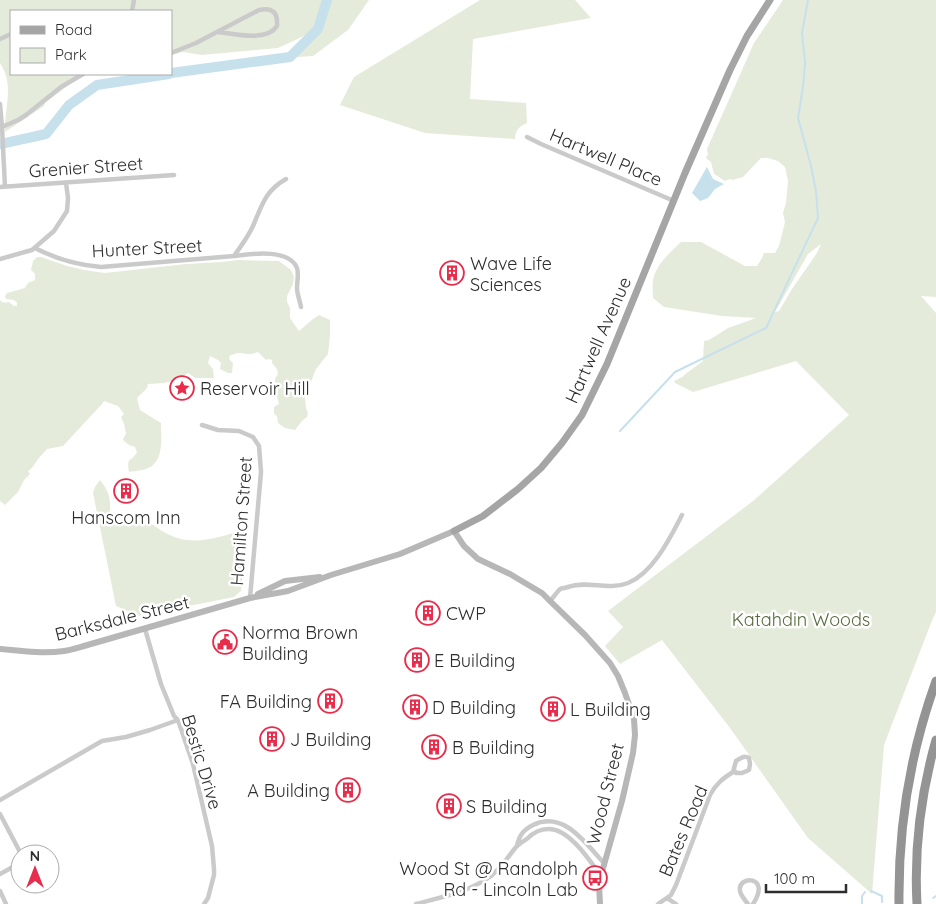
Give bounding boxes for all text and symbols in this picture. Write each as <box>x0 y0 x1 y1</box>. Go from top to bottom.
legend <box>10 10 172 75</box>
text: Road <box>55 20 92 39</box>
text: Park <box>55 45 87 64</box>
street label: Hartwell Place <box>546 123 666 191</box>
street label: Grenier Street <box>28 152 144 182</box>
street label: Hunter Street <box>91 234 203 262</box>
place label: Wave Life Sciences <box>470 252 552 296</box>
building icon: Wave Life Sciences <box>439 260 465 286</box>
street label: Hartwell Avenue <box>560 273 636 407</box>
place icon: Reservoir Hill <box>169 375 195 401</box>
place label: Reservoir Hill <box>200 377 310 400</box>
street label: Hamilton Street <box>225 456 257 586</box>
building icon: Hanscom Inn <box>113 478 139 504</box>
place label: Hanscom Inn <box>71 506 181 529</box>
street label: Barksdale Street <box>52 590 192 646</box>
building icon: CWP <box>415 600 441 626</box>
place label: CWP <box>446 602 486 625</box>
park label: Katahdin Woods <box>732 608 870 631</box>
place label: Norma Brown Building <box>242 621 358 665</box>
public building icon: Norma Brown Building <box>212 629 238 655</box>
building icon: E Building <box>404 647 430 673</box>
place label: E Building <box>434 649 515 672</box>
building icon: FA Building <box>317 688 343 714</box>
place label: FA Building <box>220 690 312 713</box>
building icon: D Building <box>402 694 428 720</box>
place label: D Building <box>432 696 516 719</box>
building icon: L Building <box>540 696 566 722</box>
place label: L Building <box>570 698 651 721</box>
street label: Bestic Drive <box>177 712 227 812</box>
building icon: J Building <box>259 726 285 752</box>
place label: J Building <box>290 728 371 751</box>
building icon: B Building <box>421 734 447 760</box>
place label: B Building <box>452 736 535 759</box>
street label: Wood Street <box>581 741 629 847</box>
building icon: A Building <box>335 777 361 803</box>
place label: A Building <box>247 779 330 802</box>
street label: Bates Road <box>653 782 713 880</box>
building icon: S Building <box>436 793 462 819</box>
place label: S Building <box>466 795 547 818</box>
north arrow <box>10 844 60 894</box>
text: N <box>30 847 40 865</box>
place label: Wood St @ Randolph Rd - Lincoln Lab <box>399 857 578 901</box>
scale bar <box>766 862 846 894</box>
bus stop icon: Wood St @ Randolph Rd - Lincoln Lab <box>582 865 608 891</box>
text: 100 m <box>774 869 815 888</box>

